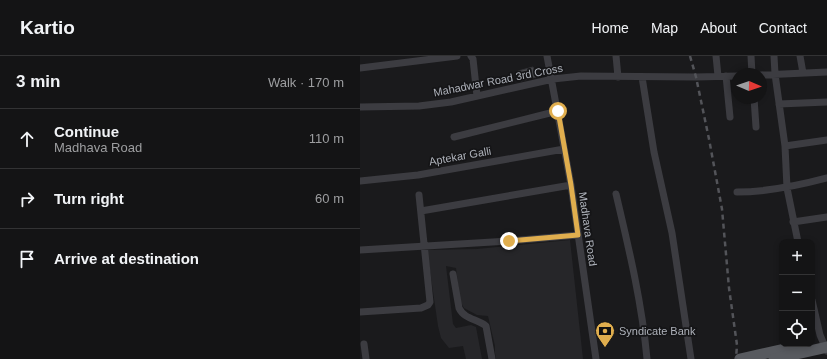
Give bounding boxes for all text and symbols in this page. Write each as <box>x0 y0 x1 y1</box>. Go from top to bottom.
text: Kartio <box>20 17 75 38</box>
text: Home <box>592 20 629 36</box>
text: Map <box>651 20 678 36</box>
text: About <box>700 20 737 36</box>
text: Contact <box>759 20 807 36</box>
street label: Mahadwar Road 3rd Cross <box>432 61 564 98</box>
north arrow <box>731 68 767 104</box>
text: 3 min <box>16 72 60 91</box>
text: Walk · 170 m <box>268 75 344 90</box>
route start <box>549 102 567 120</box>
text: Continue <box>54 123 119 140</box>
icon: ahead <box>16 128 38 150</box>
text: 110 m <box>309 131 344 146</box>
text: Madhava Road <box>54 140 142 155</box>
street label: Aptekar Galli <box>428 145 492 167</box>
icon: right <box>16 188 38 210</box>
text: Turn right <box>54 190 124 207</box>
text: 60 m <box>315 191 344 206</box>
street label: Madhava Road <box>577 191 599 267</box>
route end <box>500 232 518 250</box>
map controls <box>779 239 815 347</box>
button: + <box>779 239 815 275</box>
icon: arrive <box>16 248 38 270</box>
text: Arrive at destination <box>54 250 199 267</box>
button: − <box>779 275 815 311</box>
button: locate <box>779 311 815 347</box>
bank icon: Syndicate Bank <box>594 320 616 348</box>
place label: Syndicate Bank <box>619 325 696 337</box>

